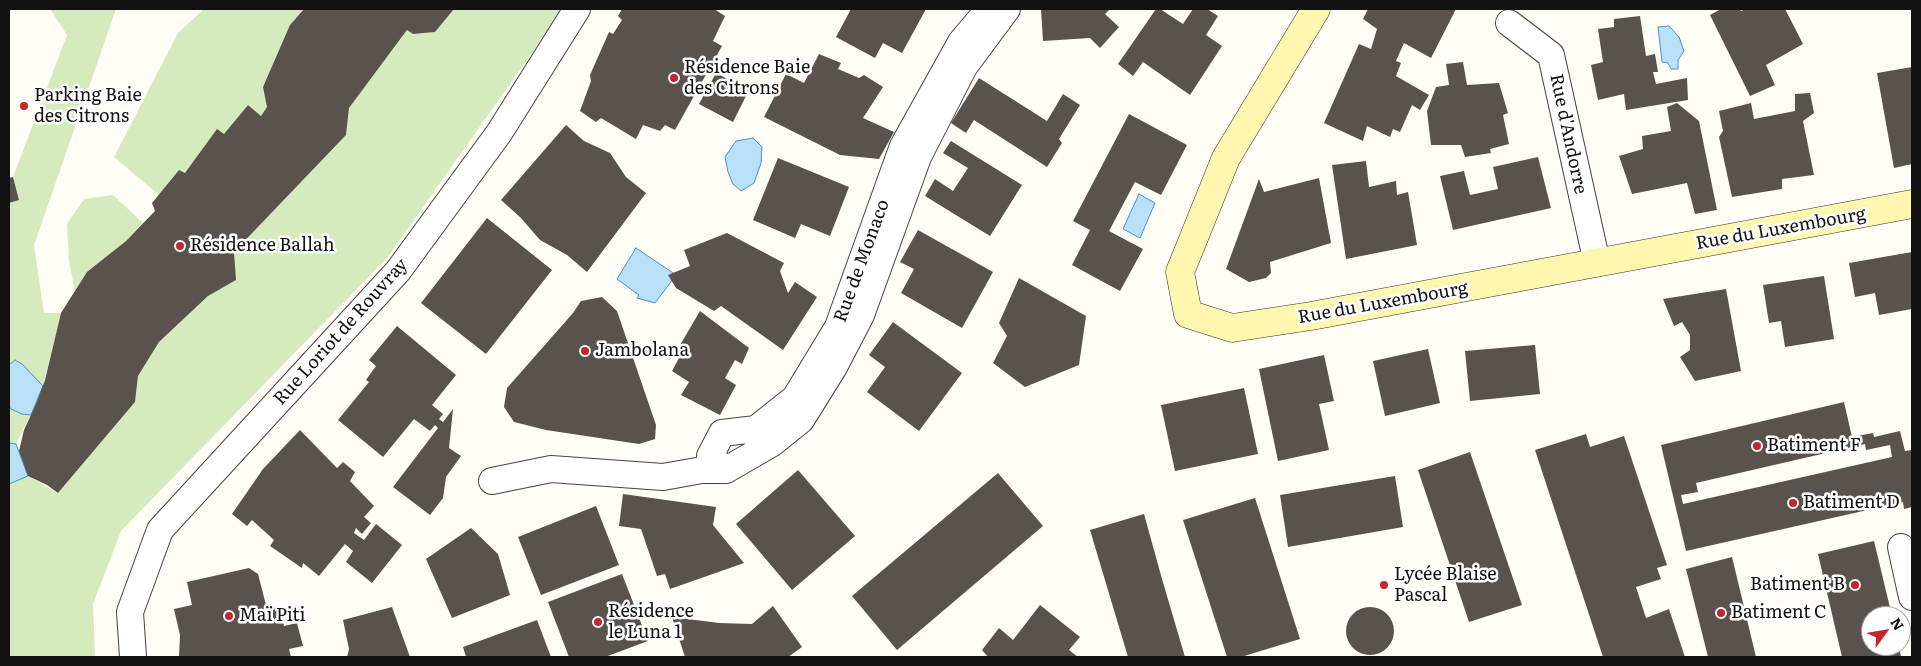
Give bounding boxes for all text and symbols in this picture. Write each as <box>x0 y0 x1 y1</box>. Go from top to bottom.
place label: Résidence Baie des Citrons <box>684 57 810 100</box>
marker: Résidence Baie des Citrons <box>668 72 680 84</box>
street label: Rue d'Andorre <box>1545 72 1591 196</box>
place label: Parking Baie des Citrons <box>34 85 142 128</box>
marker: Parking Baie des Citrons <box>18 100 30 112</box>
street label: Rue de Monaco <box>830 197 894 325</box>
street label: Rue du Luxembourg <box>1694 203 1868 255</box>
place label: Résidence Ballah <box>190 235 335 257</box>
marker: Résidence Ballah <box>174 240 186 252</box>
street label: Rue Loriot de Rouvray <box>269 254 413 410</box>
street label: Rue du Luxembourg <box>1296 277 1470 329</box>
place label: Jambolana <box>595 340 689 362</box>
marker: Jambolana <box>579 345 591 357</box>
place label: Batiment F <box>1767 435 1861 457</box>
marker: Batiment F <box>1751 440 1763 452</box>
place label: Batiment D <box>1803 492 1900 514</box>
marker: Batiment D <box>1787 497 1799 509</box>
place label: Lycée Blaise Pascal <box>1394 564 1496 606</box>
place label: Batiment B <box>1750 574 1845 596</box>
marker: Lycée Blaise Pascal <box>1378 579 1390 591</box>
marker: Batiment B <box>1849 579 1861 591</box>
place label: Résidence le Luna 1 <box>608 601 694 644</box>
place label: Batiment C <box>1731 602 1827 624</box>
place label: Maï Piti <box>239 605 306 627</box>
north arrow <box>1861 606 1911 656</box>
marker: Batiment C <box>1715 607 1727 619</box>
marker: Maï Piti <box>223 610 235 622</box>
text: N <box>1886 613 1909 634</box>
marker: Résidence le Luna 1 <box>592 616 604 628</box>

